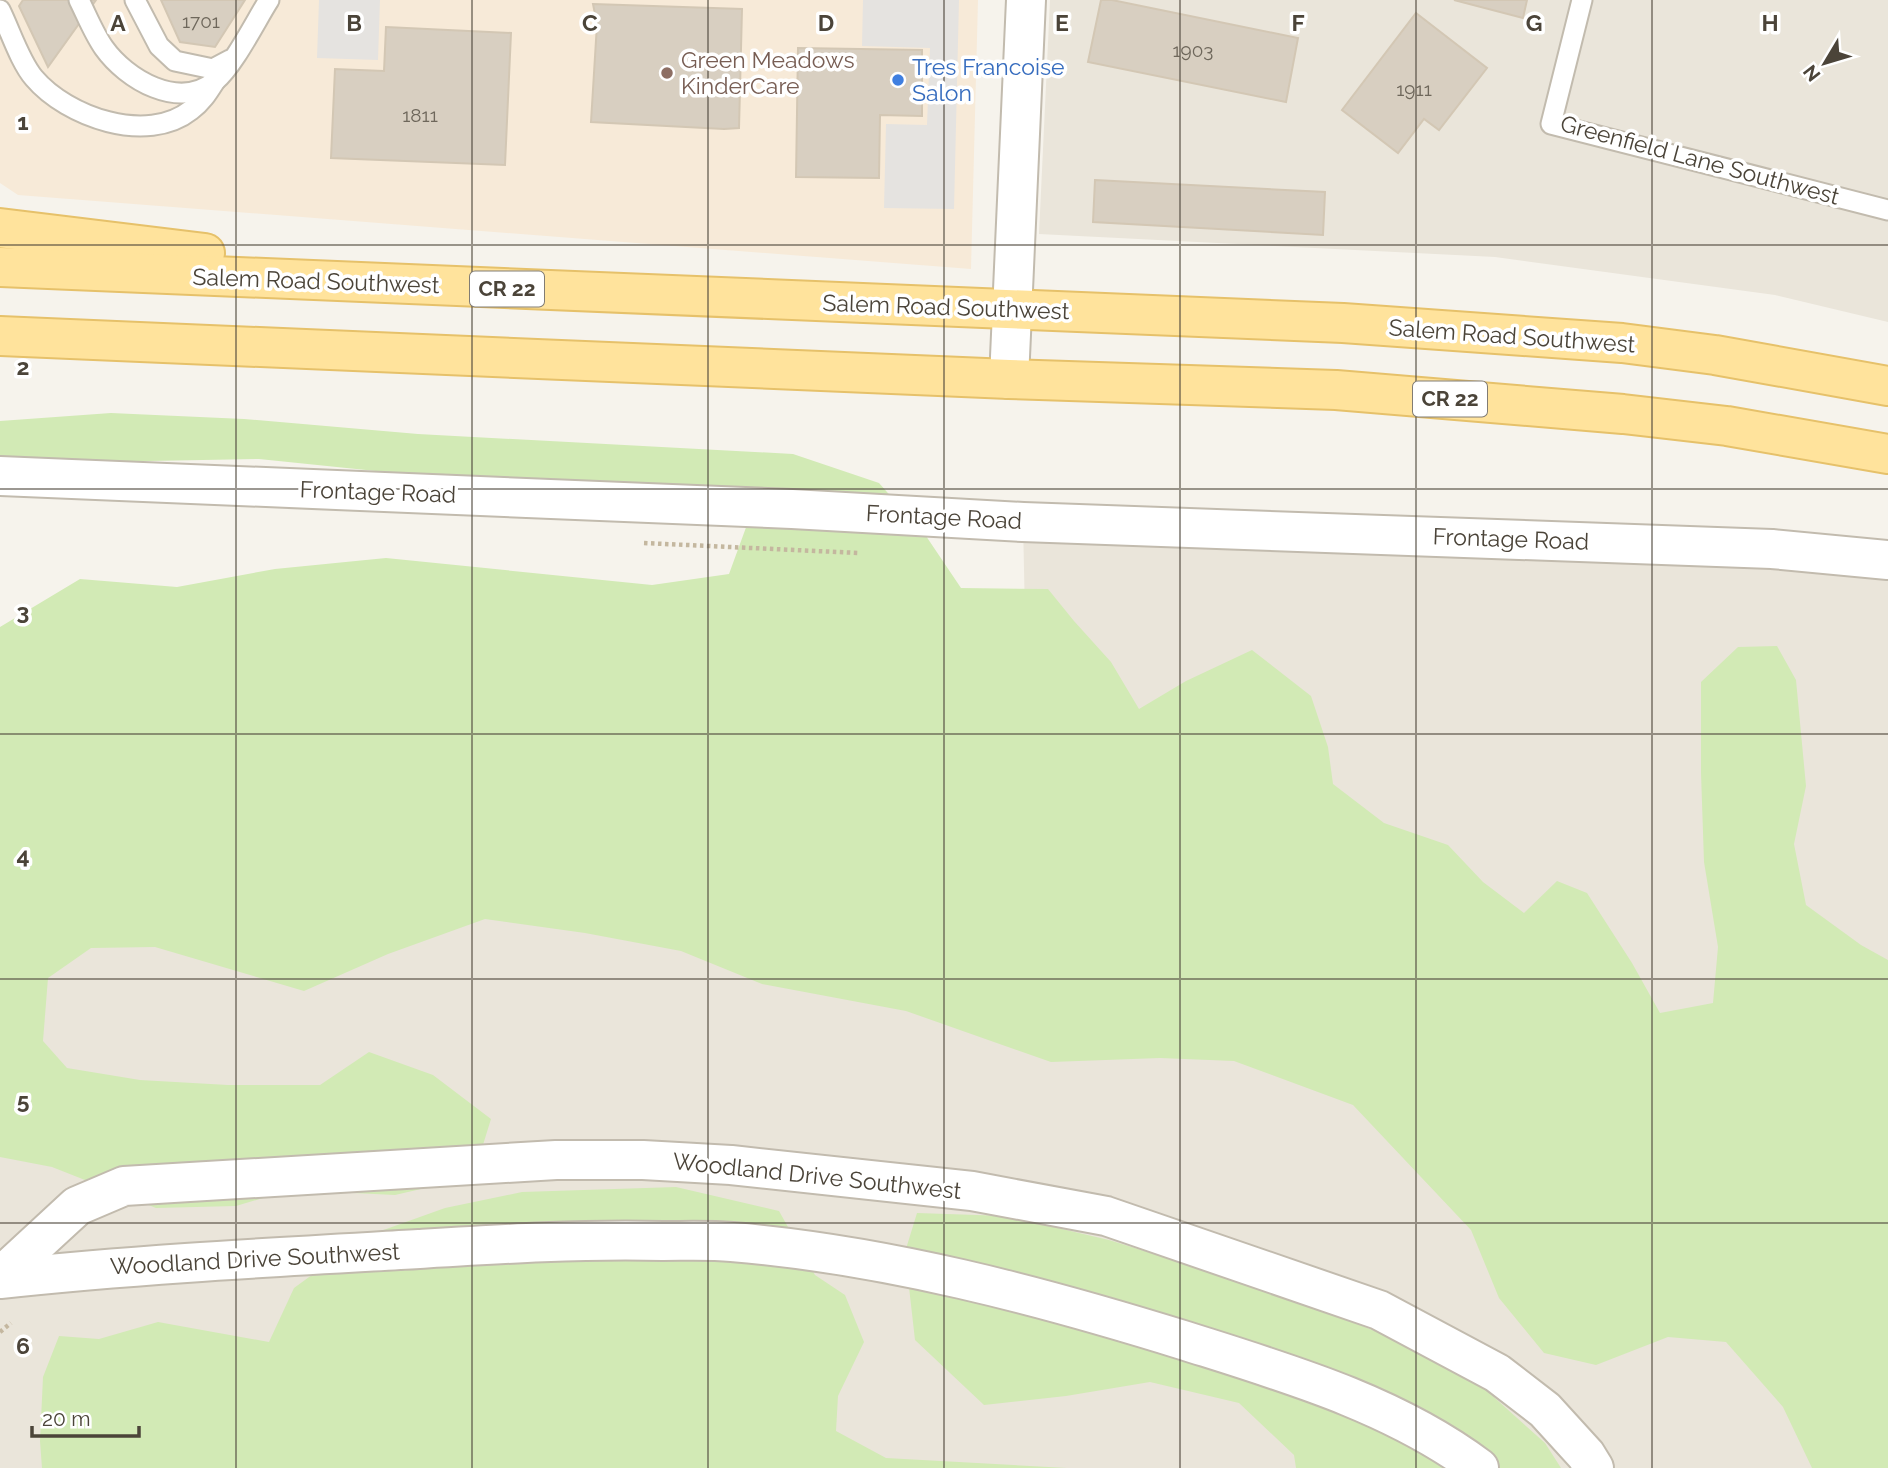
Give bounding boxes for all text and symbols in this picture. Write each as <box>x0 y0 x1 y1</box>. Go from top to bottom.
text: A <box>110 9 126 36</box>
text: B <box>346 9 362 36</box>
text: C <box>582 9 598 36</box>
text: D <box>818 9 834 36</box>
text: E <box>1055 9 1069 36</box>
text: F <box>1291 9 1305 36</box>
text: G <box>1526 9 1542 36</box>
text: H <box>1761 9 1779 36</box>
house number: 1701 <box>182 10 220 32</box>
north arrow <box>1790 28 1860 98</box>
house number: 1903 <box>1172 39 1214 61</box>
place label: Green Meadows KinderCare <box>681 46 855 99</box>
place label: Tres Francoise Salon <box>912 53 1065 106</box>
text: N <box>1798 61 1825 86</box>
marker: Green Meadows KinderCare <box>659 65 675 81</box>
marker: Tres Francoise Salon <box>890 72 906 88</box>
house number: 1911 <box>1396 78 1432 100</box>
house number: 1811 <box>402 104 438 126</box>
text: 1 <box>17 108 29 135</box>
street label: Greenfield Lane Southwest <box>1558 109 1843 210</box>
street label: Salem Road Southwest <box>192 263 440 298</box>
road number: CR 22 <box>470 272 544 306</box>
street label: Salem Road Southwest <box>822 289 1070 324</box>
street label: Salem Road Southwest <box>1388 313 1636 358</box>
text: 2 <box>17 353 29 380</box>
road number: CR 22 <box>1413 382 1487 416</box>
street label: Frontage Road <box>299 475 457 508</box>
street label: Frontage Road <box>865 499 1023 534</box>
street label: Frontage Road <box>1432 522 1590 555</box>
text: 3 <box>17 598 29 625</box>
text: 4 <box>16 842 30 869</box>
text: 5 <box>17 1087 30 1114</box>
street label: Woodland Drive Southwest <box>671 1147 963 1204</box>
street label: Woodland Drive Southwest <box>109 1237 401 1280</box>
text: 6 <box>16 1332 30 1359</box>
scale bar <box>32 1394 138 1438</box>
text: 20 m <box>42 1406 90 1431</box>

